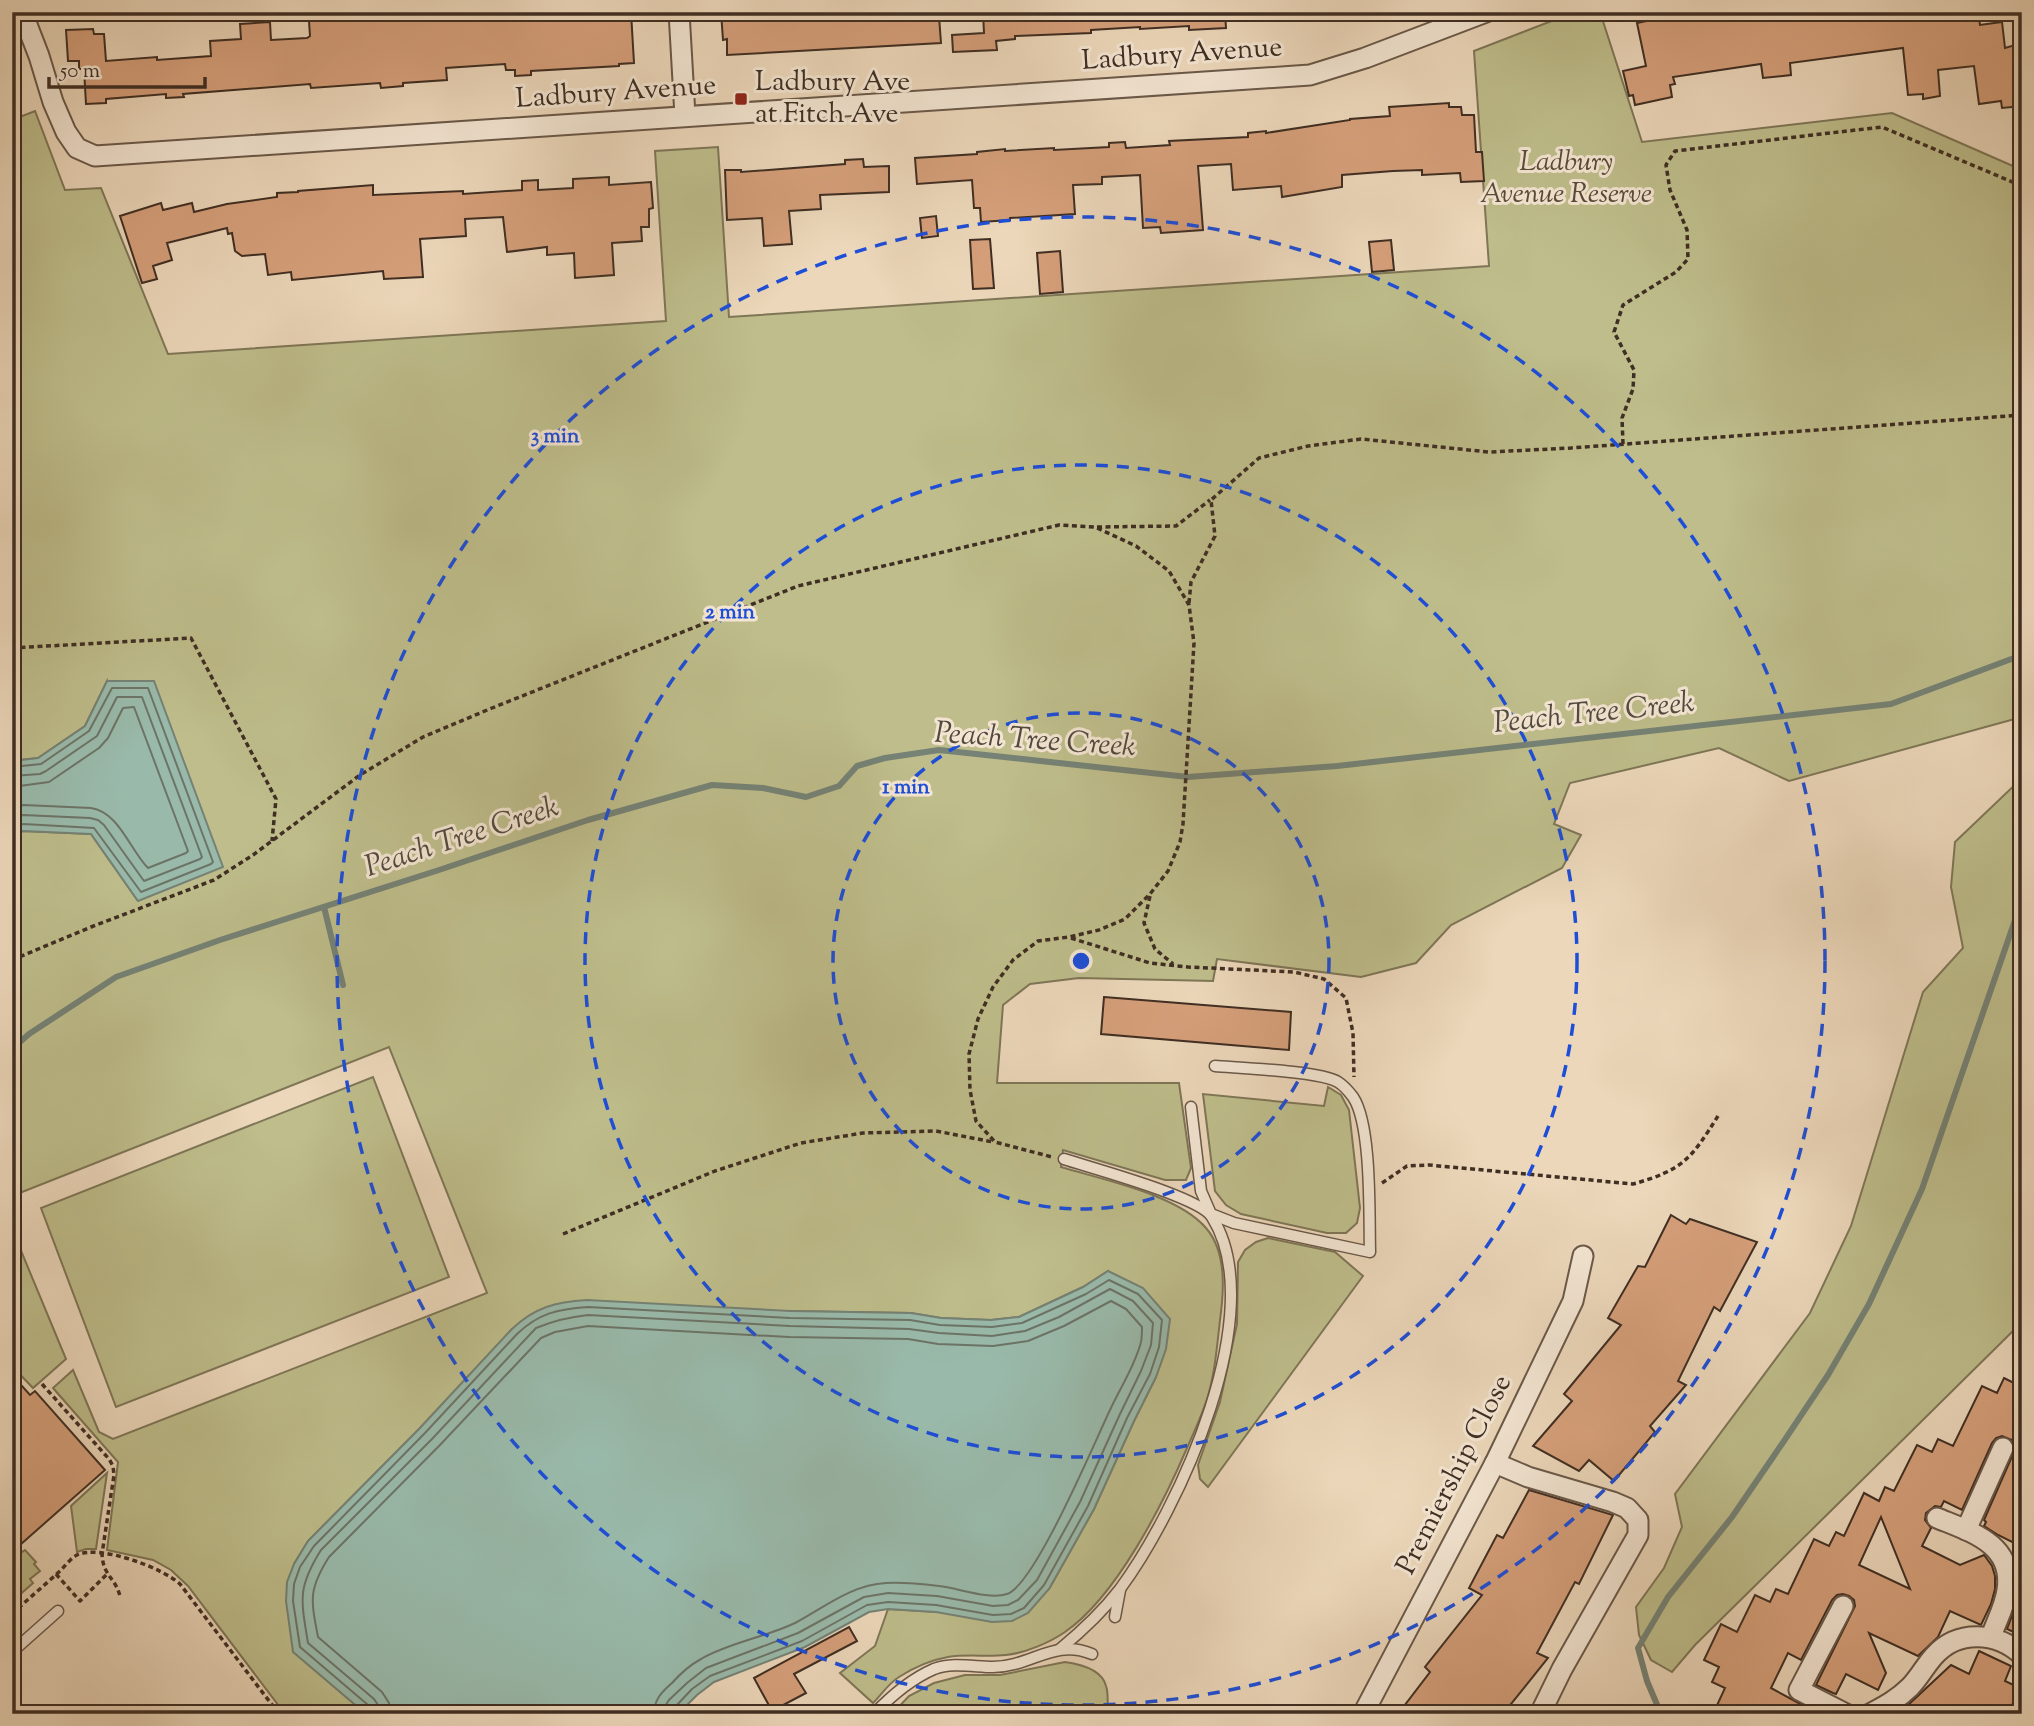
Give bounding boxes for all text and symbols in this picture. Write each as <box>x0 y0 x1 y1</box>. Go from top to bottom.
street label: Ladbury Avenue <box>1080 28 1284 82</box>
scale bar <box>49 46 205 90</box>
text: 50 m <box>59 57 100 87</box>
place label: Ladbury Ave at Fitch Ave <box>755 63 910 135</box>
street label: Ladbury Avenue <box>514 66 718 120</box>
marker: Ladbury Ave at Fitch Ave <box>733 91 749 107</box>
park label: Ladbury Avenue Reserve <box>1480 143 1652 215</box>
text: 3 min <box>531 422 580 452</box>
text: 2 min <box>705 598 756 628</box>
water label: Peach Tree Creek <box>1491 682 1697 746</box>
water label: Peach Tree Creek <box>933 713 1137 769</box>
text: 1 min <box>882 773 930 803</box>
water label: Peach Tree Creek <box>359 786 565 890</box>
centre of rings <box>1069 949 1093 973</box>
street label: Premiership Close <box>1387 1368 1523 1582</box>

